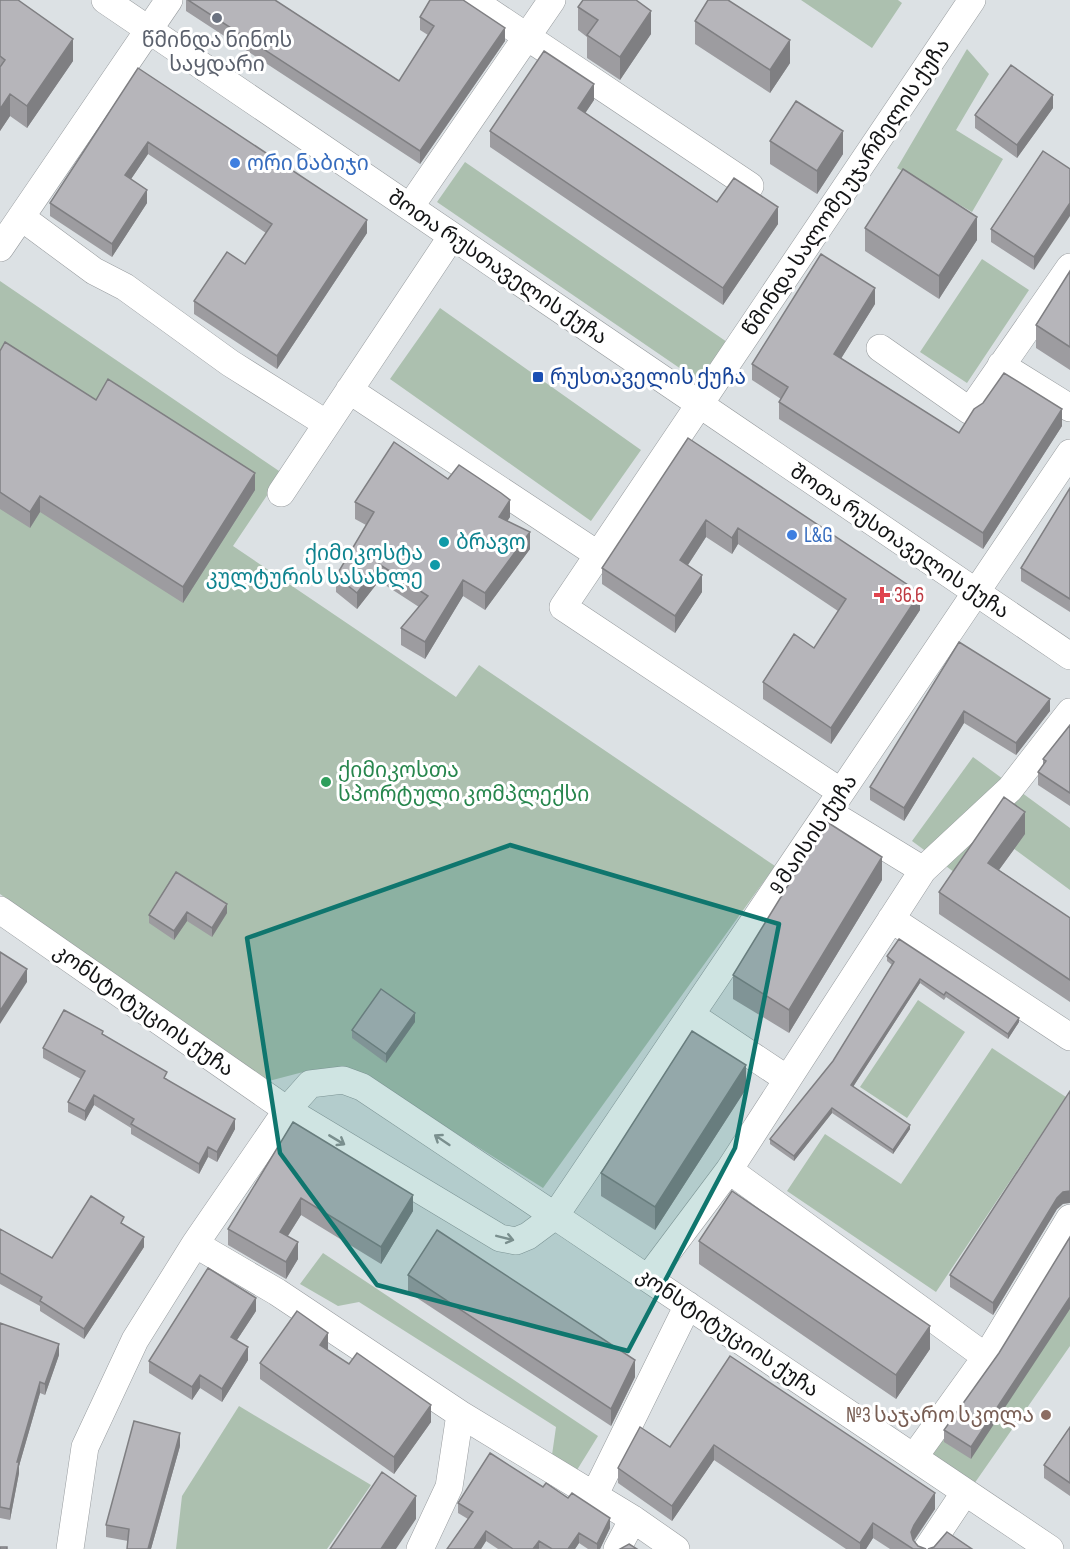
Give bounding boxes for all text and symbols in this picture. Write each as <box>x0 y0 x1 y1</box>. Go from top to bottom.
marker: წმინდა ნინოს საყდარი <box>210 11 224 25</box>
place label: წმინდა ნინოს საყდარი <box>142 28 292 77</box>
street label: წმინდა სალომე უჯარმელის ქუჩა <box>737 34 956 341</box>
place label: ორი ნაბიჯი <box>247 151 369 176</box>
marker: ორი ნაბიჯი <box>228 156 242 170</box>
street label: შოთა რუსთაველის ქუჩა <box>383 185 612 350</box>
place label: რუსთაველის ქუჩა <box>550 365 746 390</box>
marker: რუსთაველის ქუჩა <box>531 370 545 384</box>
street label: შოთა რუსთაველის ქუჩა <box>785 459 1014 624</box>
place label: L&G <box>804 523 833 548</box>
marker: L&G <box>785 528 799 542</box>
place label: ბრავო <box>456 530 526 555</box>
marker: ბრავო <box>437 535 451 549</box>
place label: ქიმიკოსტა კულტურის სასახლე <box>206 541 423 590</box>
marker: ქიმიკოსტა კულტურის სასახლე <box>428 558 442 572</box>
place label: 36.6 <box>894 583 924 608</box>
marker: 36.6 <box>875 588 889 602</box>
place label: ქიმიკოსთა სპორტული კომპლექსი <box>338 758 589 807</box>
street label: 9 მაისის ქუჩა <box>764 770 863 899</box>
marker: ქიმიკოსთა სპორტული კომპლექსი <box>319 775 333 789</box>
street label: კონსტიტუციის ქუჩა <box>49 939 239 1082</box>
one-way arrow <box>434 1134 450 1146</box>
one-way arrow <box>328 1135 345 1147</box>
one-way arrow <box>495 1232 514 1244</box>
street label: კონსტიტუციის ქუჩა <box>632 1262 824 1403</box>
place label: №3 საჯარო სკოლა <box>846 1403 1034 1428</box>
marker: №3 საჯარო სკოლა <box>1039 1408 1053 1422</box>

